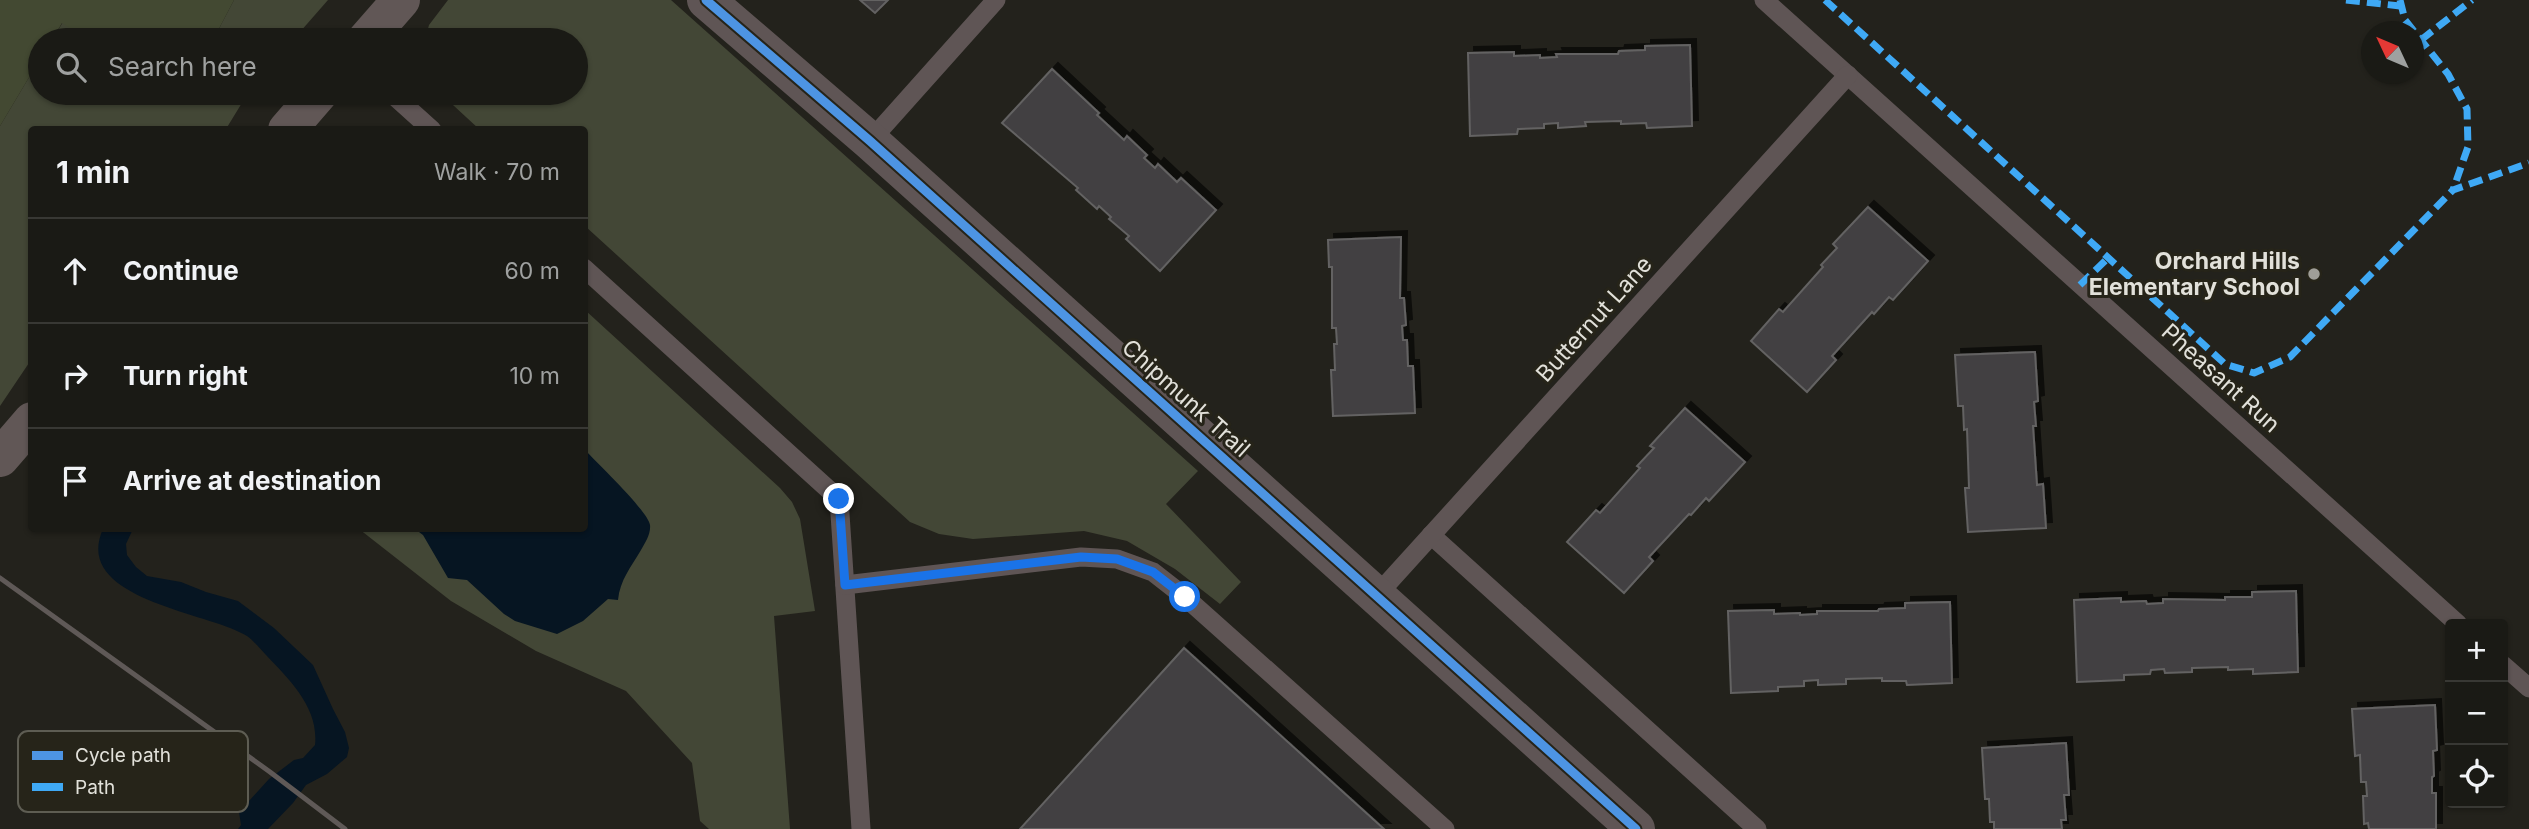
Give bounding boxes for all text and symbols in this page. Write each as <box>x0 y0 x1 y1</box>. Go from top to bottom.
north arrow <box>2361 21 2424 84</box>
search box <box>28 28 588 105</box>
icon: search <box>52 48 90 86</box>
text: Search here <box>108 51 257 82</box>
text: 1 min <box>56 154 130 190</box>
text: Walk · 70 m <box>434 158 560 186</box>
place label: Orchard Hills Elementary School <box>2089 247 2300 301</box>
street label: Butternut Lane <box>1530 250 1658 388</box>
icon: ahead <box>56 252 94 290</box>
text: Continue <box>123 255 239 286</box>
text: 60 m <box>505 257 560 285</box>
marker: Orchard Hills Elementary School <box>2306 266 2322 282</box>
street label: Pheasant Run <box>2156 318 2286 438</box>
street label: Chipmunk Trail <box>1116 333 1256 463</box>
icon: right <box>56 357 94 395</box>
text: Turn right <box>123 360 248 391</box>
text: 10 m <box>510 362 560 390</box>
icon: arrive <box>56 462 94 500</box>
text: Arrive at destination <box>123 465 382 496</box>
route end <box>823 483 854 514</box>
route start <box>1169 581 1200 612</box>
map controls <box>2445 619 2508 808</box>
button: + <box>2445 619 2508 682</box>
button: − <box>2445 682 2508 745</box>
legend <box>18 731 248 812</box>
text: Cycle path <box>75 744 171 767</box>
button: locate <box>2445 745 2508 808</box>
text: Path <box>75 776 115 799</box>

